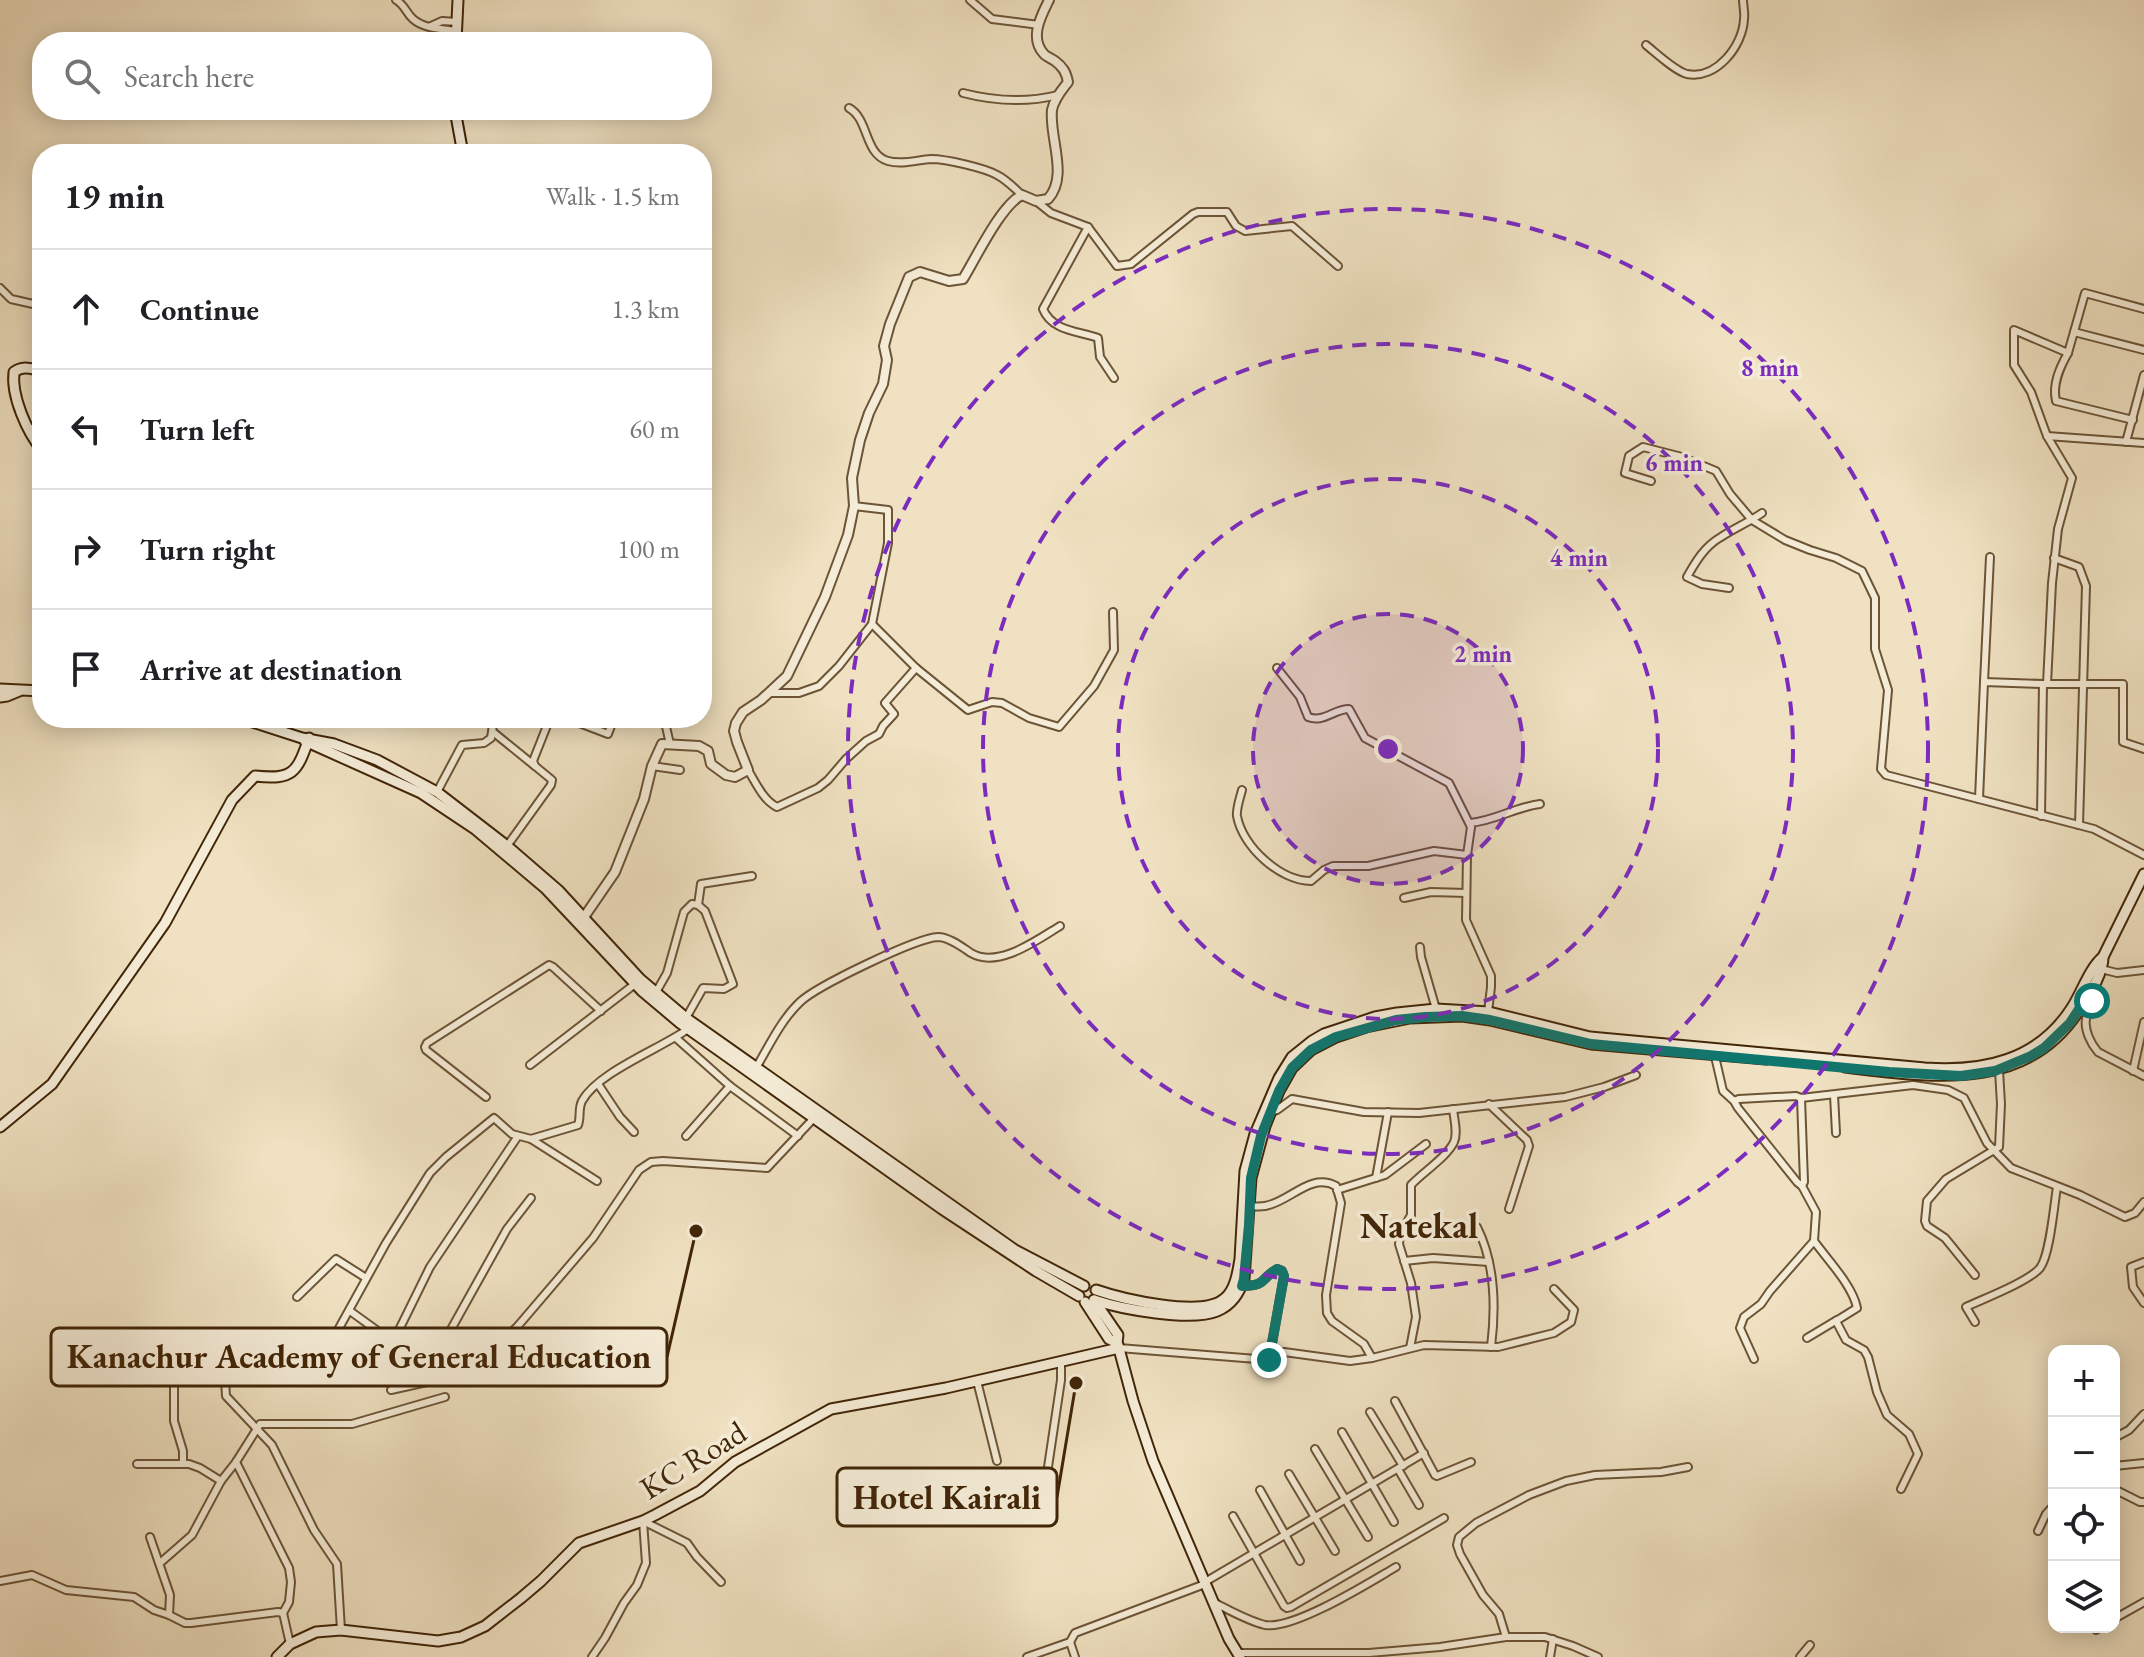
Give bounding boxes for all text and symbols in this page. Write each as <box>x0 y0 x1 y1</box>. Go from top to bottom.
search box <box>32 32 712 120</box>
icon: search <box>60 54 104 98</box>
text: Search here <box>124 57 254 96</box>
text: 19 min <box>64 174 165 218</box>
text: Walk · 1.5 km <box>546 179 680 213</box>
icon: ahead <box>64 287 108 331</box>
text: Continue <box>140 290 259 329</box>
text: 1.3 km <box>611 292 680 326</box>
text: 8 min <box>1741 352 1800 383</box>
icon: left <box>64 407 108 451</box>
text: Turn left <box>140 410 254 449</box>
text: 60 m <box>630 412 680 446</box>
text: 6 min <box>1645 447 1704 478</box>
icon: right <box>64 527 108 571</box>
text: Turn right <box>140 530 276 569</box>
text: 100 m <box>617 532 680 566</box>
text: 4 min <box>1550 542 1609 573</box>
text: 2 min <box>1454 638 1513 669</box>
icon: arrive <box>64 647 108 691</box>
text: Arrive at destination <box>140 650 402 689</box>
centre of rings <box>1374 735 1402 763</box>
route start <box>2074 983 2110 1019</box>
district label: Natekal <box>1360 1202 1478 1249</box>
callout: Kanachur Academy of General Education <box>51 1328 667 1386</box>
text: Kanachur Academy of General Education <box>67 1334 651 1378</box>
route end <box>1251 1342 1287 1378</box>
map controls <box>2048 1345 2120 1633</box>
button: + <box>2048 1345 2120 1417</box>
street label: KC Road <box>632 1411 755 1509</box>
button: − <box>2048 1417 2120 1489</box>
callout: Hotel Kairali <box>837 1468 1057 1526</box>
text: Hotel Kairali <box>853 1475 1041 1519</box>
button: locate <box>2048 1489 2120 1561</box>
button: layers <box>2048 1561 2120 1633</box>

